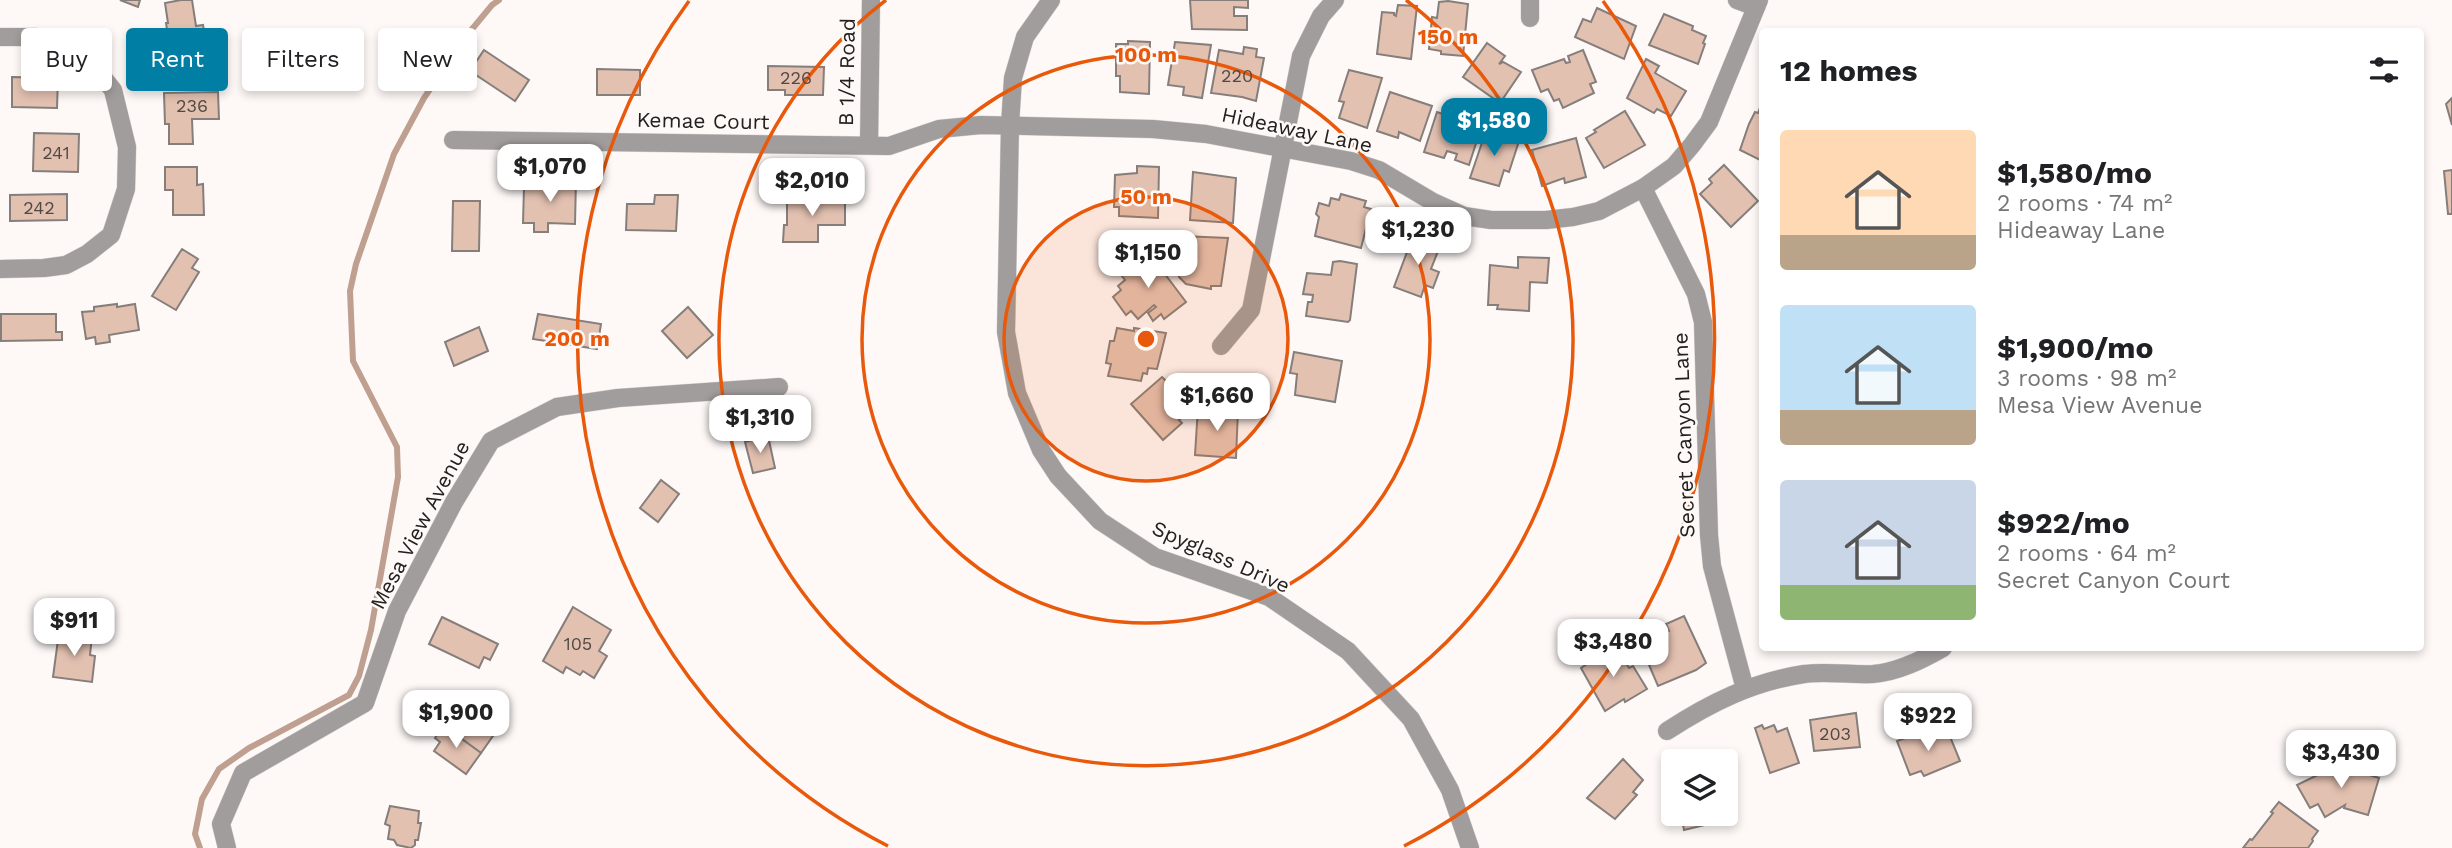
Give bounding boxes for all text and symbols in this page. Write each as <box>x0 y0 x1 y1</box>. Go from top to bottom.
street label: B 1/4 Road <box>833 18 860 126</box>
text: 150 m <box>1418 24 1478 49</box>
chip: Buy <box>21 28 112 91</box>
chip: Rent <box>126 28 228 91</box>
chip: Filters <box>242 28 364 91</box>
chip: New <box>378 28 477 91</box>
text: 100 m <box>1115 42 1177 67</box>
icon: filters <box>2365 51 2403 89</box>
text: 12 homes <box>1780 53 1918 88</box>
house number: 220 <box>1221 65 1253 86</box>
house number: 226 <box>780 67 812 88</box>
house number: 236 <box>176 95 208 116</box>
pin: $1,580 <box>1437 99 1551 158</box>
street label: Hideaway Lane <box>1219 101 1375 158</box>
street label: Kemae Court <box>636 107 770 134</box>
text: $1,580 <box>1457 107 1531 134</box>
house number: 241 <box>42 142 70 163</box>
pin: $1,070 <box>493 144 607 204</box>
text: $1,070 <box>513 153 587 180</box>
text: $1,580/mo <box>1997 155 2152 190</box>
pin: $2,010 <box>755 158 869 218</box>
icon: home <box>1836 158 1920 242</box>
text: $2,010 <box>775 167 849 194</box>
text: 50 m <box>1120 184 1172 209</box>
text: 2 rooms · 74 m² <box>1997 190 2172 217</box>
house number: 242 <box>23 197 55 218</box>
pin: $1,230 <box>1361 208 1475 267</box>
text: $1,230 <box>1381 216 1455 243</box>
text: Hideaway Lane <box>1997 217 2165 244</box>
pin: $1,150 <box>1091 230 1205 290</box>
text: $1,150 <box>1114 239 1182 266</box>
text: 200 m <box>544 326 610 351</box>
centre of rings <box>1134 327 1158 351</box>
text: $1,900/mo <box>1997 330 2154 365</box>
street label: Secret Canyon Lane <box>1667 332 1700 538</box>
icon: home <box>1836 333 1920 417</box>
text: 3 rooms · 98 m² <box>1997 365 2176 392</box>
pin: $1,660 <box>1160 374 1274 433</box>
text: $1,660 <box>1180 382 1254 409</box>
text: Mesa View Avenue <box>1997 392 2202 419</box>
pin: $1,310 <box>703 396 817 455</box>
text: $1,310 <box>725 404 795 431</box>
street label: Mesa View Avenue <box>364 436 475 613</box>
text: $922/mo <box>1997 505 2130 540</box>
icon: home <box>1836 508 1920 592</box>
street label: Spyglass Drive <box>1148 515 1294 598</box>
text: 2 rooms · 64 m² <box>1997 540 2176 567</box>
text: Secret Canyon Court <box>1997 567 2230 594</box>
pin: $911 <box>33 598 115 658</box>
text: $911 <box>50 607 98 634</box>
pin: $3,480 <box>1556 620 1670 679</box>
text: $3,480 <box>1573 628 1653 655</box>
house number: 105 <box>564 633 592 654</box>
pin: $1,900 <box>399 690 513 750</box>
pin: $922 <box>1887 694 1969 753</box>
text: $1,900 <box>418 699 494 726</box>
text: $922 <box>1900 702 1956 729</box>
house number: 203 <box>1819 723 1851 744</box>
pin: $3,430 <box>2284 730 2398 790</box>
text: $3,430 <box>2302 739 2380 766</box>
map controls <box>1661 749 1738 826</box>
button: layers <box>1661 749 1738 826</box>

